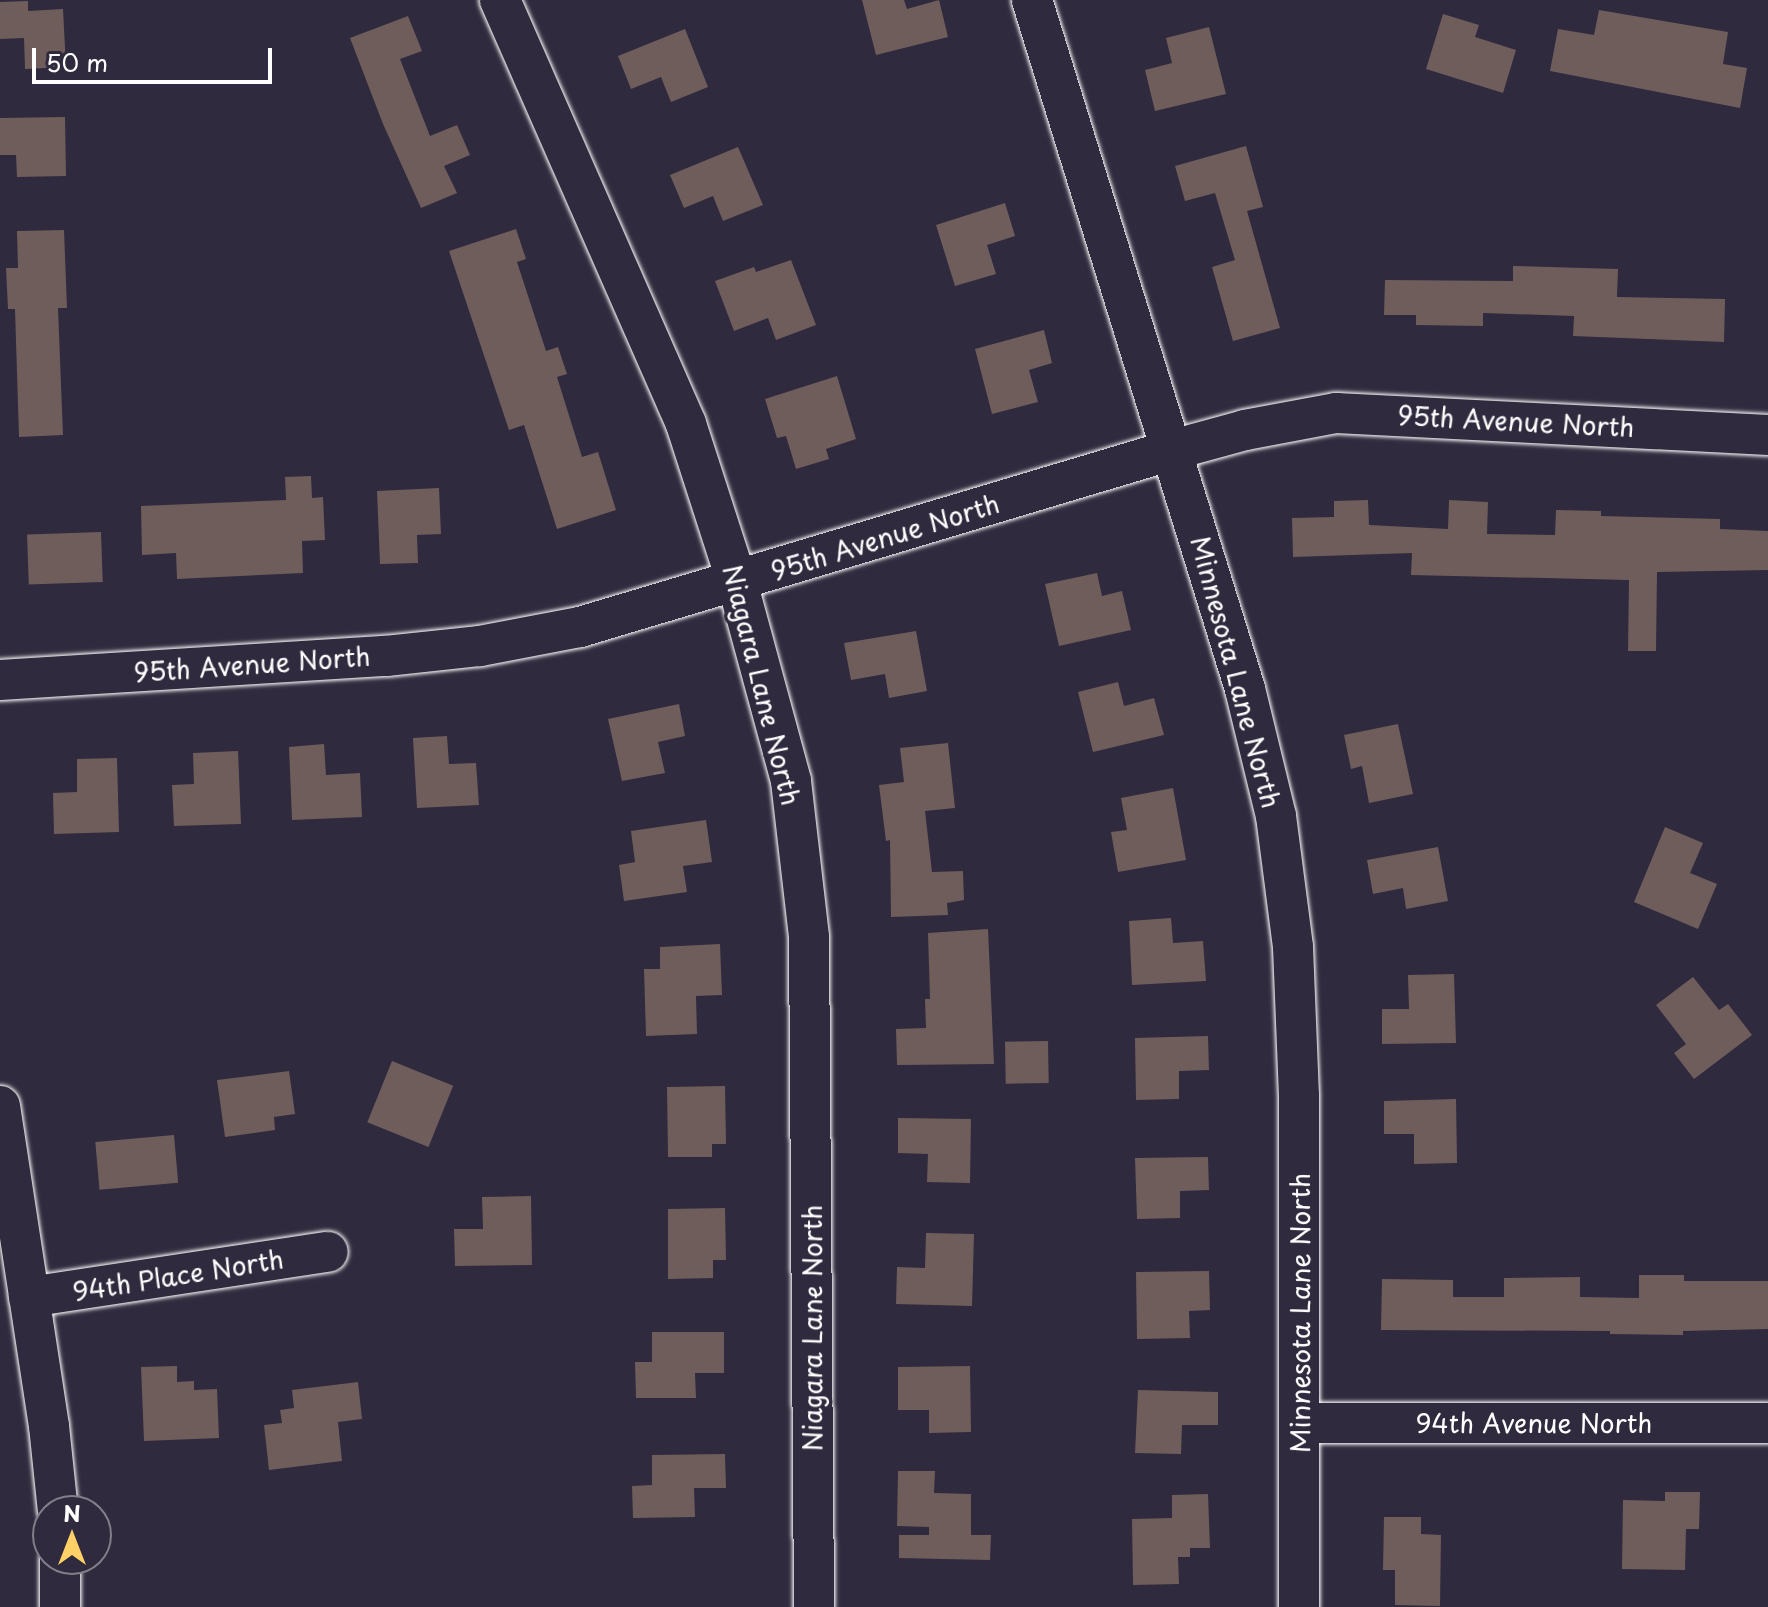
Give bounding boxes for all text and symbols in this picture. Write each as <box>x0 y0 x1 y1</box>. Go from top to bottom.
scale bar <box>36 32 276 82</box>
text: 50 m <box>46 44 108 80</box>
street label: 95th Avenue North <box>1397 399 1635 443</box>
street label: 95th Avenue North <box>768 488 1002 586</box>
street label: Minnesota Lane North <box>1185 532 1287 812</box>
street label: Niagara Lane North <box>717 560 807 810</box>
street label: 95th Avenue North <box>133 640 371 688</box>
street label: Minnesota Lane North <box>1284 1173 1316 1453</box>
street label: Niagara Lane North <box>796 1203 828 1453</box>
street label: 94th Place North <box>70 1243 286 1307</box>
street label: 94th Avenue North <box>1415 1407 1653 1439</box>
north arrow <box>32 1495 112 1575</box>
text: N <box>63 1496 81 1529</box>

